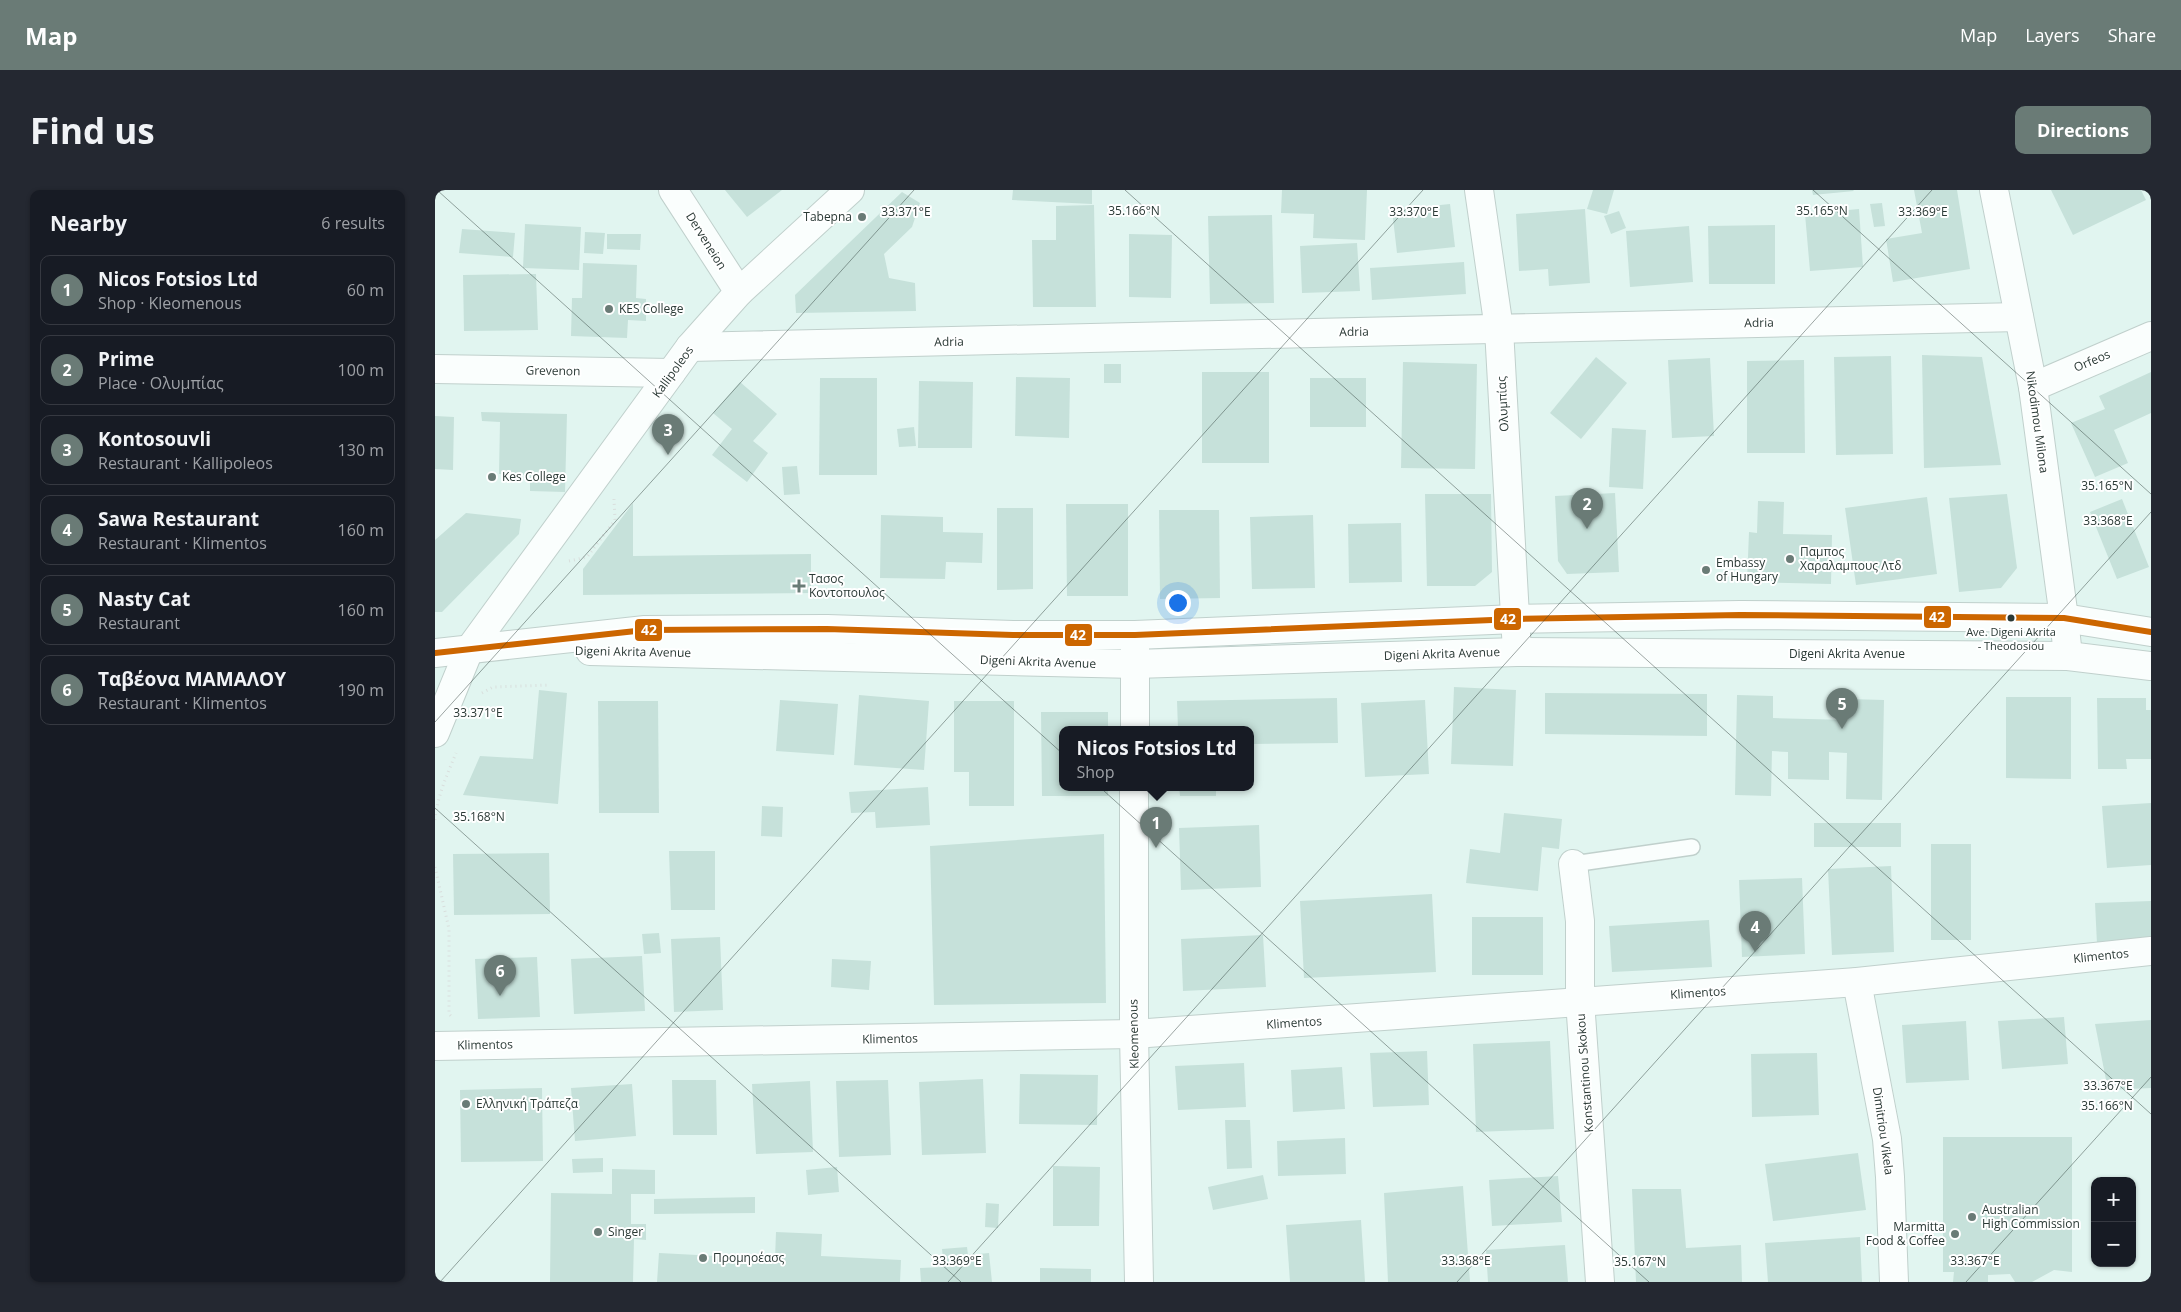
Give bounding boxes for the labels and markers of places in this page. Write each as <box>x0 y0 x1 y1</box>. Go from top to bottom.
place label: Tabepna <box>803 208 852 225</box>
marker: Tabepna <box>856 211 868 223</box>
place label: KES College <box>619 300 684 317</box>
marker: KES College <box>603 303 615 315</box>
pin: 3 <box>652 414 684 455</box>
place label: Kes College <box>502 468 566 485</box>
marker: Kes College <box>486 471 498 483</box>
pin: 2 <box>1571 488 1603 529</box>
place label: Παμπος Χαραλαμπους Λτδ <box>1800 543 1901 574</box>
marker: Παμπος Χαραλαμπους Λτδ <box>1784 553 1796 565</box>
place label: Embassy of Hungary <box>1716 554 1779 585</box>
marker: Embassy of Hungary <box>1700 564 1712 576</box>
place label: Τασος Κοντοπουλος <box>809 570 885 601</box>
marker: Τασος Κοντοπουλος <box>793 580 805 592</box>
marker: Ave. Digeni Akrita - Theodosiou <box>2006 613 2016 623</box>
place label: Ave. Digeni Akrita - Theodosiou <box>1966 624 2056 653</box>
pin: 5 <box>1826 688 1858 729</box>
pin: 1 <box>1140 807 1172 848</box>
pin: 4 <box>1739 911 1771 952</box>
pin: 6 <box>484 955 516 996</box>
place label: Ελληνική Τράπεζα <box>476 1095 579 1112</box>
marker: Ελληνική Τράπεζα <box>460 1098 472 1110</box>
place label: Australian High Commission <box>1982 1201 2080 1232</box>
marker: Australian High Commission <box>1966 1211 1978 1223</box>
place label: Marmitta Food & Coffee <box>1866 1218 1945 1249</box>
place label: Singer <box>608 1223 643 1240</box>
marker: Singer <box>592 1226 604 1238</box>
marker: Marmitta Food & Coffee <box>1949 1228 1961 1240</box>
place label: Προμηοέασς <box>713 1249 785 1266</box>
marker: Προμηοέασς <box>697 1252 709 1264</box>

